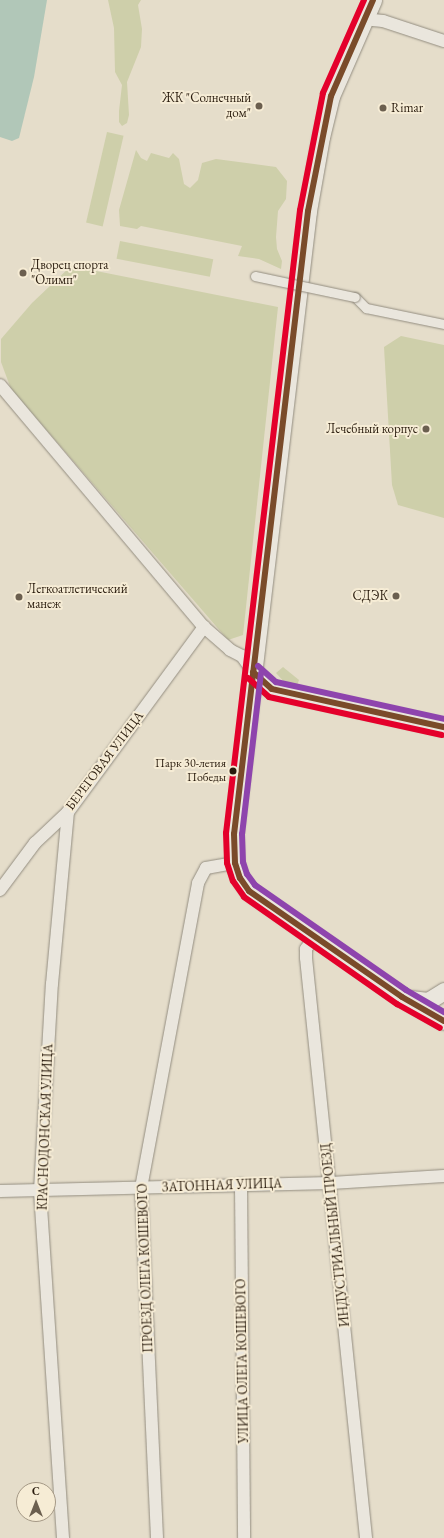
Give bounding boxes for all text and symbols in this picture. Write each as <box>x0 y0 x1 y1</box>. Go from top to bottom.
place label: ЖК "Солнечный дом" <box>162 91 251 122</box>
place label: Rimar <box>391 100 423 116</box>
marker: ЖК "Солнечный дом" <box>254 101 264 111</box>
marker: Rimar <box>378 103 388 113</box>
place label: Дворец спорта "Олимп" <box>31 258 109 289</box>
marker: Дворец спорта "Олимп" <box>18 268 28 278</box>
place label: Лечебный корпус <box>326 421 418 437</box>
marker: Лечебный корпус <box>421 424 431 434</box>
place label: Легкоатлетический манеж <box>27 582 128 613</box>
place label: СДЭК <box>353 588 388 604</box>
marker: СДЭК <box>391 591 401 601</box>
marker: Легкоатлетический манеж <box>14 592 24 602</box>
street label: БЕРЕГОВАЯ УЛИЦА <box>63 708 147 814</box>
place label: Парк 30-летия Победы <box>155 757 226 785</box>
marker: Парк 30-летия Победы <box>228 766 238 776</box>
street label: КРАСНОДОНСКАЯ УЛИЦА <box>35 1044 57 1210</box>
street label: ИНДУСТРИАЛЬНЫЙ ПРОЕЗД <box>319 1142 353 1328</box>
street label: ЗАТОННАЯ УЛИЦА <box>162 1176 282 1196</box>
street label: ПРОЕЗД ОЛЕГА КОШЕВОГО <box>135 1183 157 1353</box>
street label: УЛИЦА ОЛЕГА КОШЕВОГО <box>234 1278 252 1444</box>
north arrow <box>16 1482 56 1522</box>
text: С <box>32 1484 40 1498</box>

